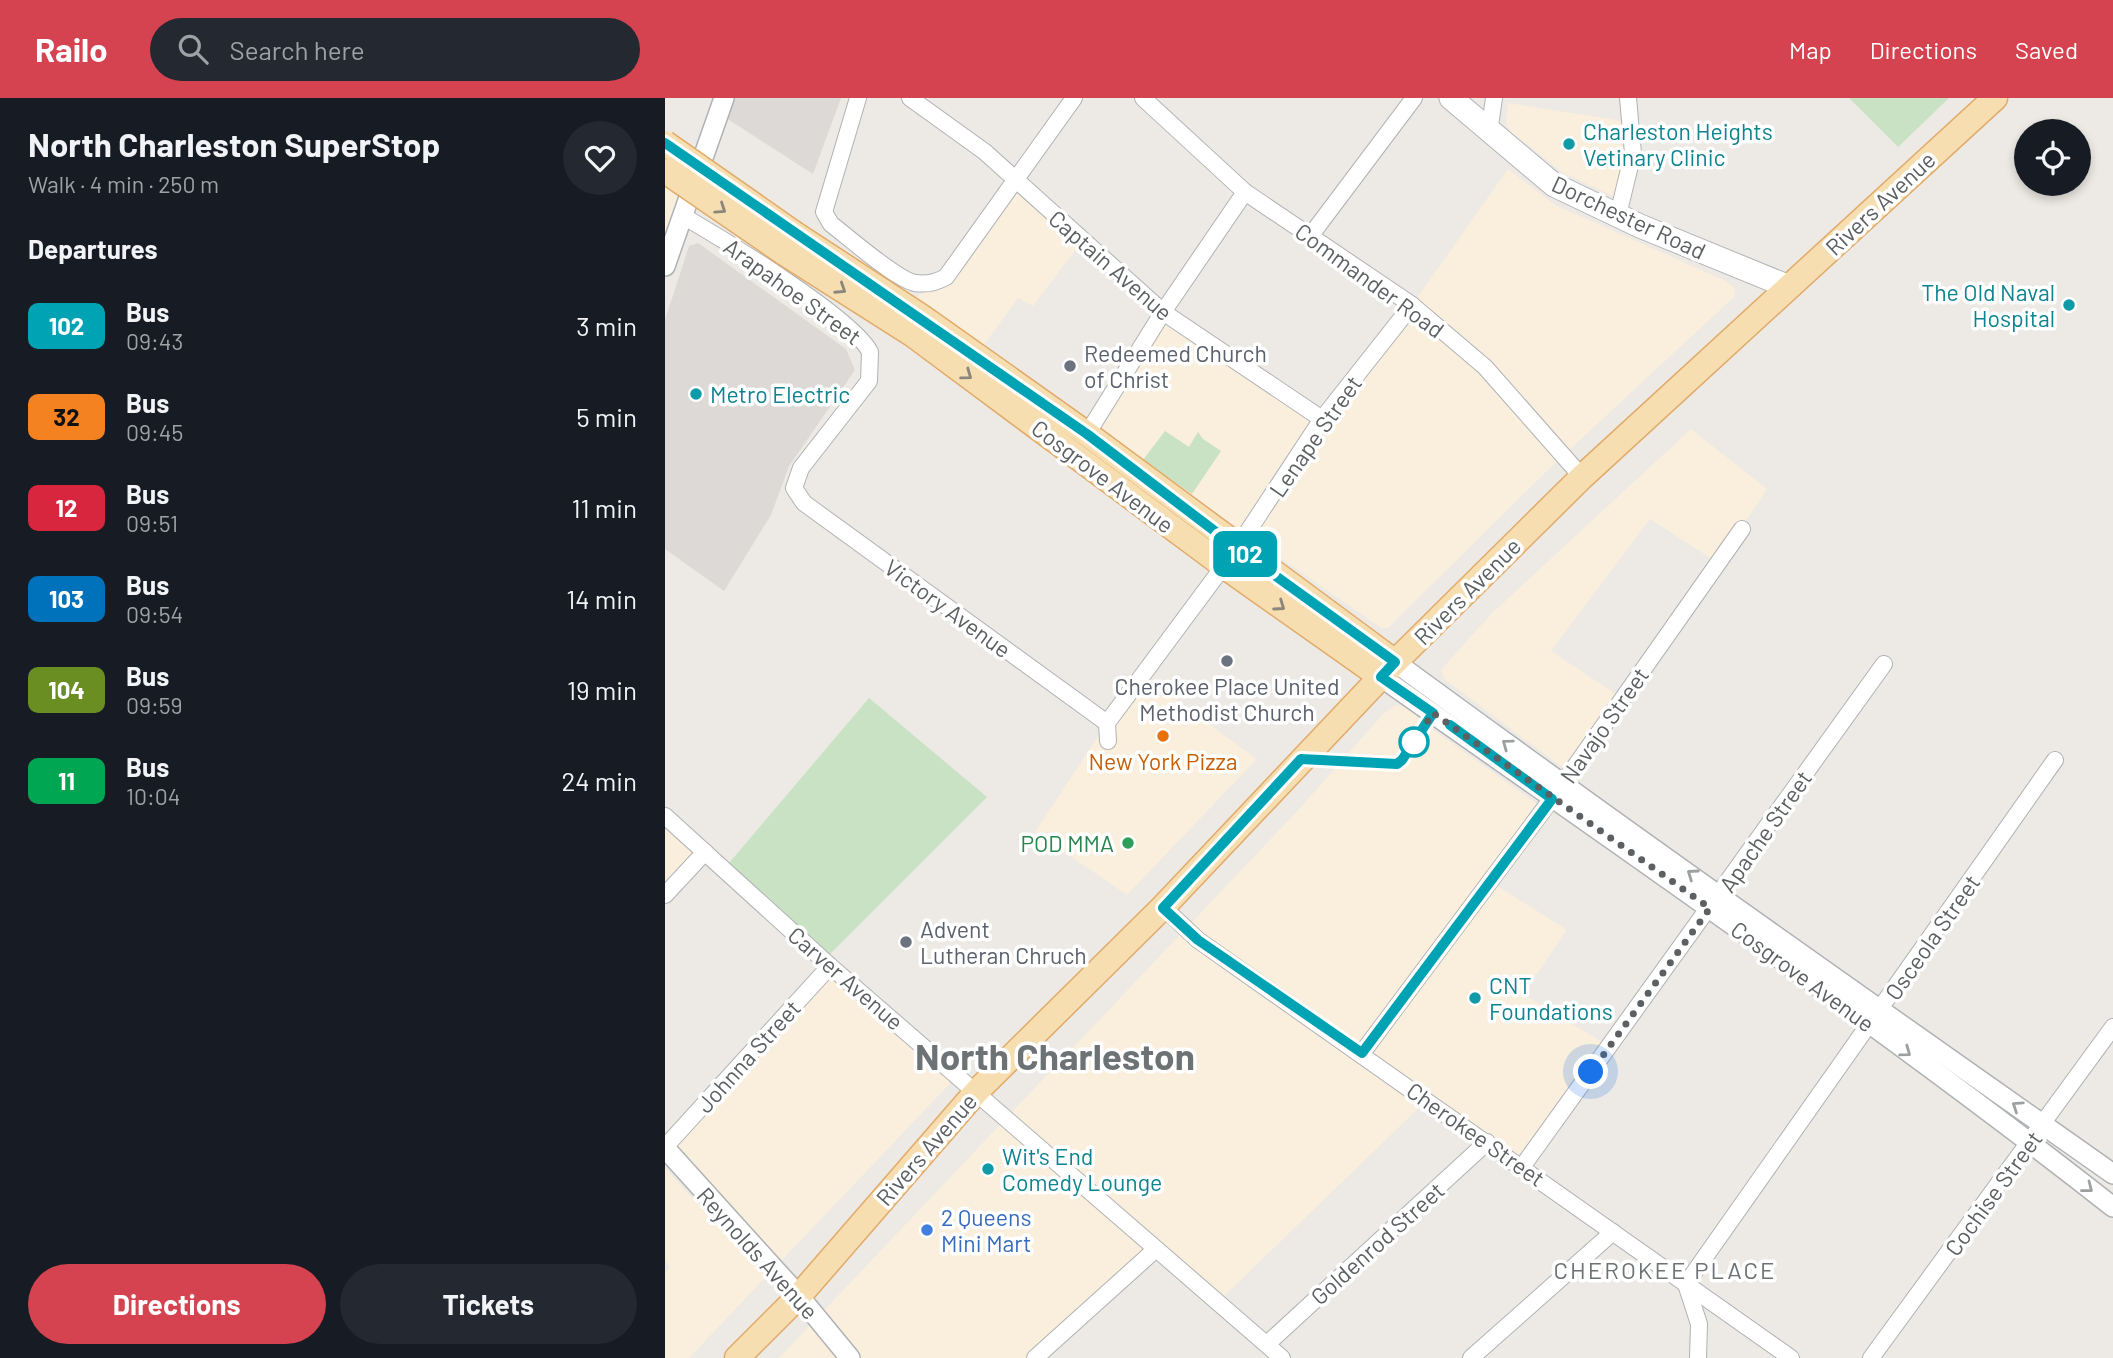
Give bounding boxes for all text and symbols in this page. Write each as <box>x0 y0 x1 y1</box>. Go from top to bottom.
search box <box>150 18 640 81</box>
text: Railo <box>35 29 108 69</box>
icon: search <box>174 30 212 68</box>
text: Search here <box>230 34 365 65</box>
text: Map <box>1789 35 1832 64</box>
text: Directions <box>1870 35 1977 64</box>
text: Saved <box>2015 35 2078 64</box>
place label: Charleston Heights Vetinary Clinic <box>1583 117 1773 171</box>
map controls <box>2014 119 2091 196</box>
button: locate <box>2014 119 2091 196</box>
button: heart <box>563 121 637 195</box>
text: North Charleston SuperStop <box>28 124 440 164</box>
marker: Charleston Heights Vetinary Clinic <box>1561 136 1577 152</box>
street label: Rivers Avenue <box>1819 145 1941 261</box>
street label: Dorchester Road <box>1548 169 1710 265</box>
text: Walk · 4 min · 250 m <box>28 170 219 198</box>
one-way arrow <box>713 201 726 213</box>
street label: Captain Avenue <box>1044 204 1178 326</box>
street label: Commander Road <box>1290 217 1450 343</box>
street label: Arapahoe Street <box>719 232 867 350</box>
text: Departures <box>28 233 158 264</box>
place label: The Old Naval Hospital <box>1921 278 2055 332</box>
one-way arrow <box>833 281 846 293</box>
text: Bus <box>126 296 169 327</box>
marker: The Old Naval Hospital <box>2061 297 2077 313</box>
text: 3 min <box>576 310 637 341</box>
text: 102 <box>49 311 84 340</box>
text: 09:43 <box>126 327 183 355</box>
place label: Redeemed Church of Christ <box>1084 339 1267 393</box>
marker: Redeemed Church of Christ <box>1062 358 1078 374</box>
one-way arrow <box>959 367 971 379</box>
street label: Lenape Street <box>1263 370 1367 502</box>
place label: Metro Electric <box>710 380 850 408</box>
marker: Metro Electric <box>688 386 704 402</box>
text: Bus <box>126 387 169 418</box>
text: 5 min <box>576 401 637 432</box>
text: 32 <box>53 402 80 431</box>
street label: Cosgrove Avenue <box>1026 413 1180 539</box>
text: 09:45 <box>126 418 183 446</box>
text: Bus <box>126 478 169 509</box>
text: 11 min <box>571 492 637 523</box>
text: 12 <box>56 493 77 522</box>
text: 09:51 <box>126 509 178 537</box>
line badge: 102 <box>1205 531 1285 577</box>
street label: Rivers Avenue <box>1408 532 1526 650</box>
text: 102 <box>1227 539 1263 568</box>
street label: Victory Avenue <box>879 553 1017 663</box>
text: Bus <box>126 569 169 600</box>
text: 14 min <box>566 583 637 614</box>
text: 103 <box>49 584 84 613</box>
one-way arrow <box>1272 598 1285 610</box>
text: 09:54 <box>126 600 183 628</box>
marker: Cherokee Place United Methodist Church <box>1219 653 1235 669</box>
text: Bus <box>126 660 169 691</box>
street label: Navajo Street <box>1554 662 1654 788</box>
place label: Cherokee Place United Methodist Church <box>1115 672 1339 726</box>
text: 19 min <box>567 674 637 705</box>
text: 104 <box>48 675 85 704</box>
text: 09:59 <box>126 691 183 719</box>
unlabelled marker <box>1399 727 1429 757</box>
marker: New York Pizza <box>1155 728 1171 744</box>
one-way arrow <box>1502 740 1515 752</box>
place label: New York Pizza <box>1088 747 1238 775</box>
text: Bus <box>126 751 169 782</box>
text: 24 min <box>561 765 637 796</box>
street label: Apache Street <box>1713 765 1817 897</box>
text: 11 <box>58 766 75 795</box>
text: 10:04 <box>126 782 181 810</box>
place label: POD MMA <box>1020 829 1114 857</box>
marker: POD MMA <box>1120 835 1136 851</box>
street label: Osceola Street <box>1879 869 1985 1005</box>
one-way arrow <box>1687 870 1700 882</box>
place label: Advent Lutheran Chruch <box>920 915 1087 969</box>
street label: Cosgrove Avenue <box>1726 915 1880 1037</box>
street label: Carver Avenue <box>783 920 909 1036</box>
marker: Advent Lutheran Chruch <box>898 934 914 950</box>
place label: CNT Foundations <box>1489 971 1613 1025</box>
marker: CNT Foundations <box>1467 990 1483 1006</box>
street label: Johnna Street <box>690 994 806 1118</box>
district label: North Charleston <box>915 1033 1195 1077</box>
one-way arrow <box>1898 1044 1911 1056</box>
your location <box>1573 1054 1608 1089</box>
street label: Cherokee Street <box>1402 1076 1550 1192</box>
street label: Rivers Avenue <box>870 1087 982 1211</box>
one-way arrow <box>2012 1102 2025 1114</box>
street label: Cochise Street <box>1938 1125 2048 1261</box>
place label: Wit's End Comedy Lounge <box>1002 1142 1162 1196</box>
marker: Wit's End Comedy Lounge <box>980 1161 996 1177</box>
street label: Goldenrod Street <box>1305 1176 1449 1310</box>
one-way arrow <box>2081 1179 2093 1192</box>
street label: Reynolds Avenue <box>691 1181 825 1325</box>
place label: 2 Queens Mini Mart <box>941 1203 1031 1257</box>
marker: 2 Queens Mini Mart <box>919 1222 935 1238</box>
district label: CHEROKEE PLACE <box>1553 1255 1777 1284</box>
button: Directions <box>28 1264 326 1344</box>
button: Tickets <box>340 1264 637 1344</box>

